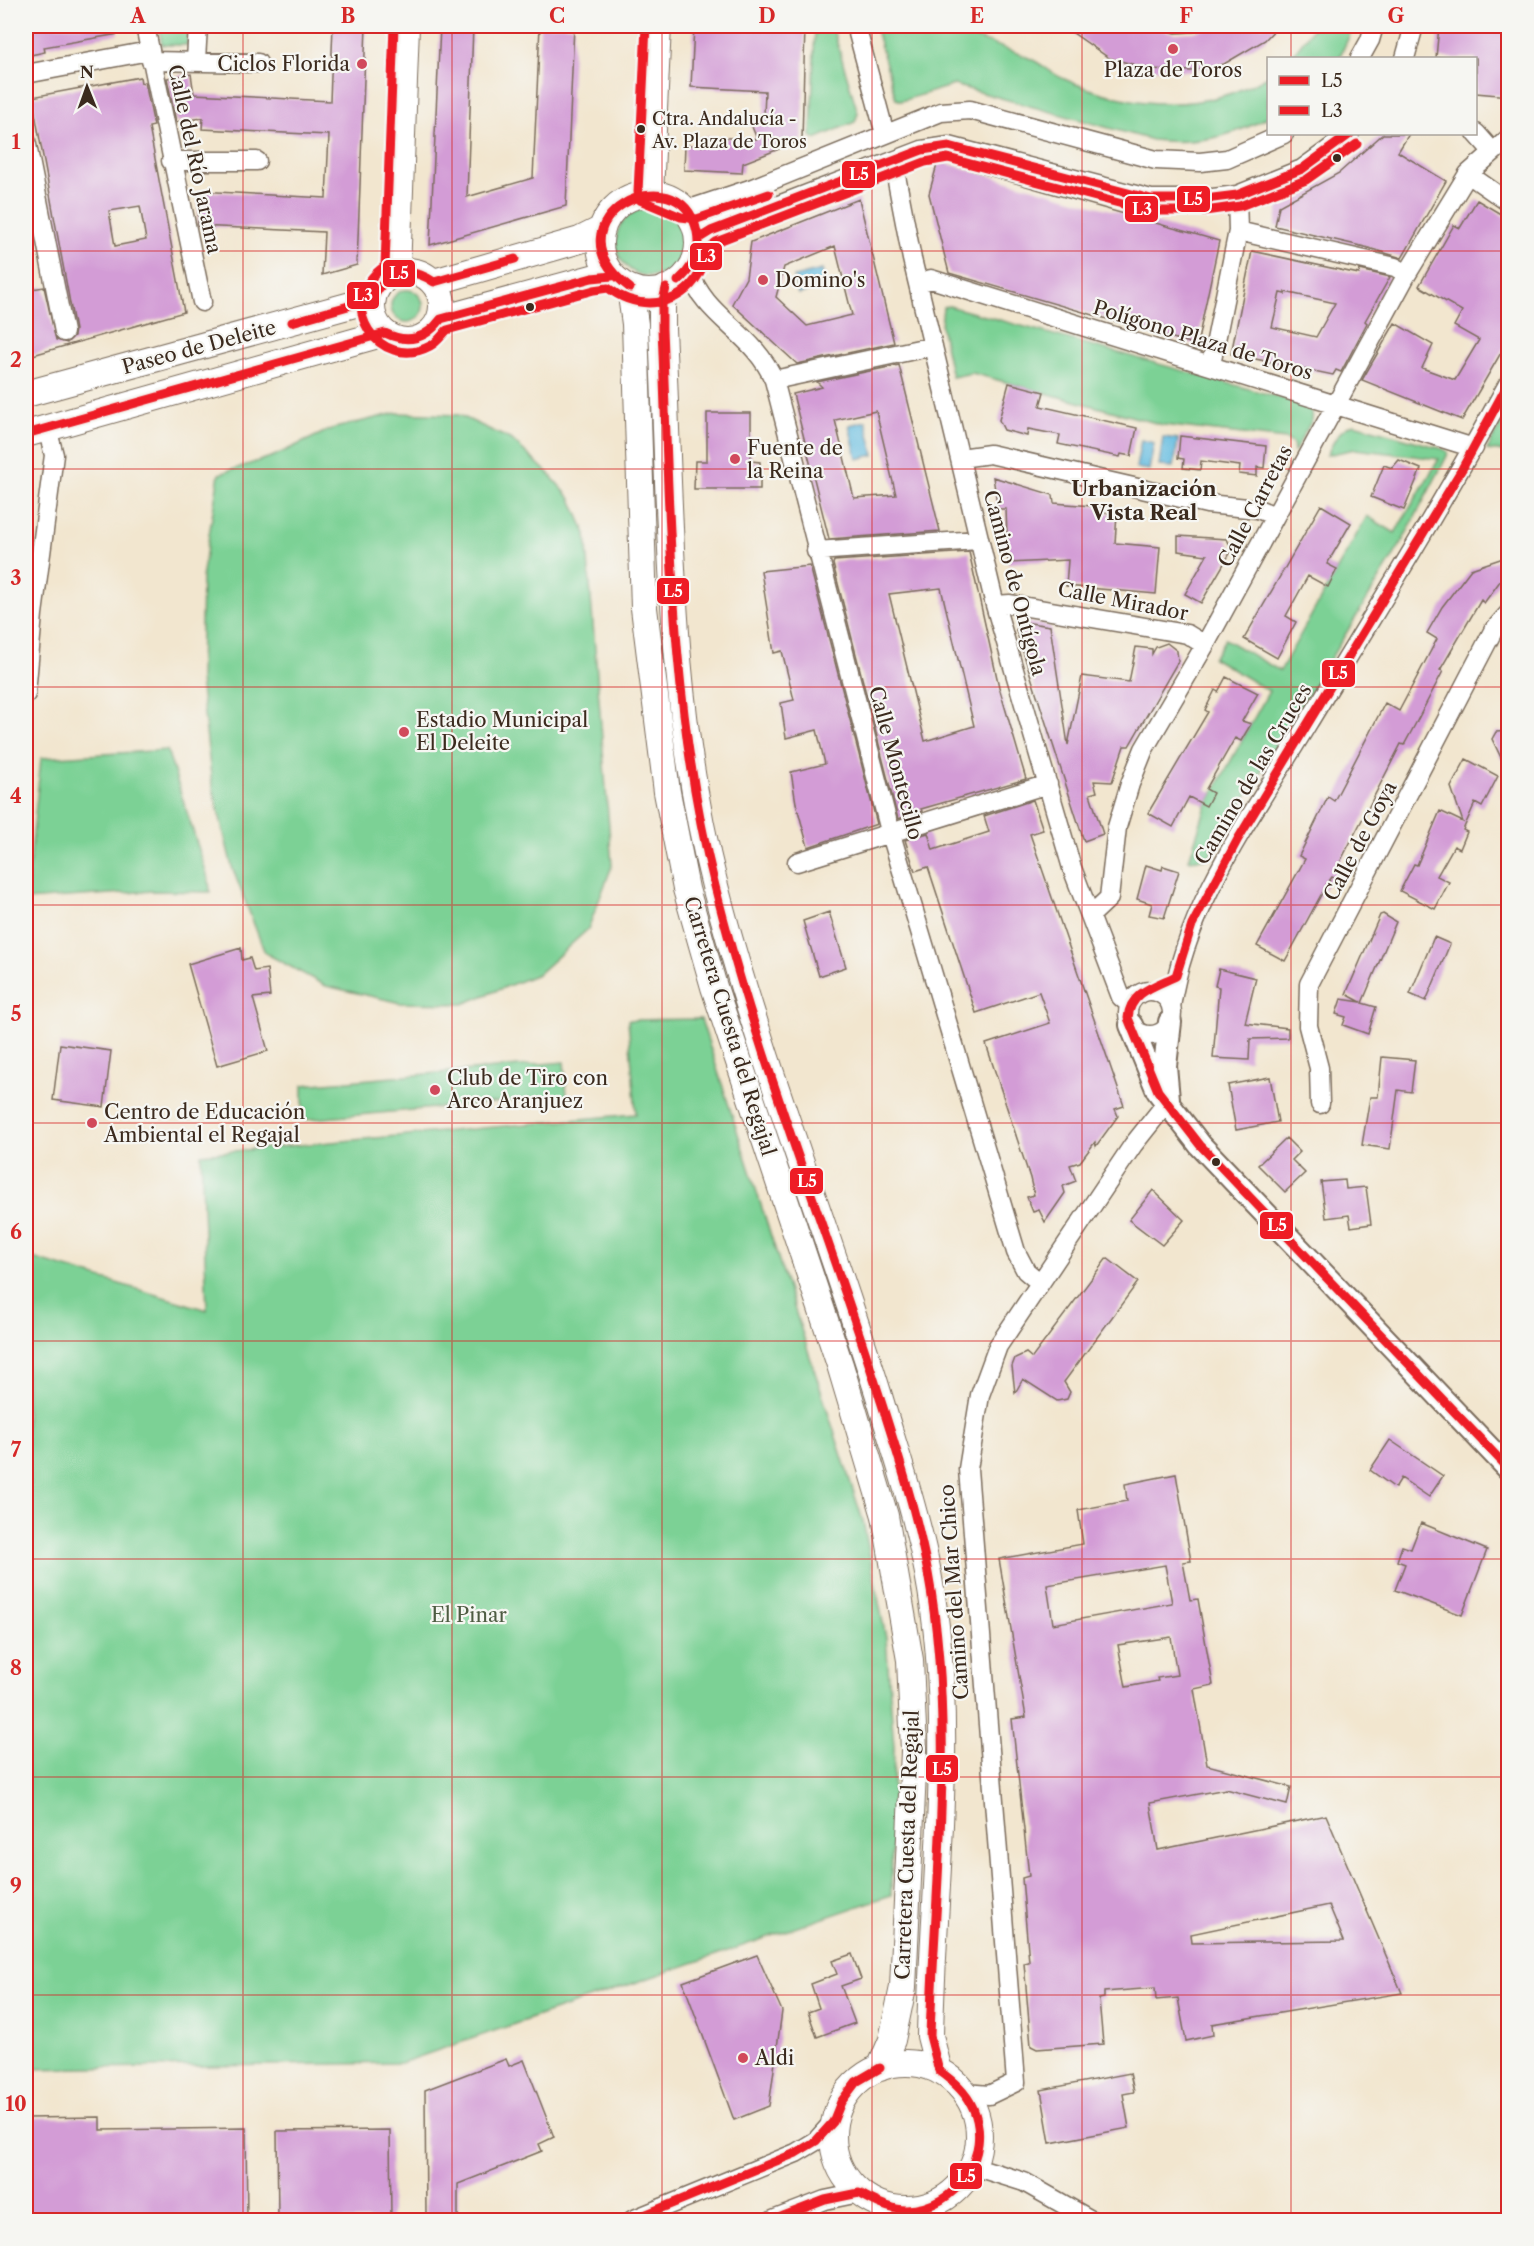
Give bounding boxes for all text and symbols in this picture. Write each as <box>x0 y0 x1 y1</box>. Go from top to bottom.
text: A <box>129 4 146 28</box>
text: B <box>341 4 356 28</box>
text: C <box>549 4 565 28</box>
text: D <box>758 4 776 28</box>
text: E <box>970 4 984 28</box>
text: F <box>1179 4 1193 28</box>
text: G <box>1388 4 1405 28</box>
marker: Plaza de Toros <box>1166 42 1180 56</box>
place label: Ciclos Florida <box>217 52 350 76</box>
north arrow <box>57 57 117 117</box>
marker: Ciclos Florida <box>355 57 369 71</box>
legend <box>1267 57 1477 135</box>
place label: Plaza de Toros <box>1104 58 1242 82</box>
text: N <box>80 62 94 82</box>
street label: Calle del Río Jarama <box>163 62 227 256</box>
text: L5 <box>1321 70 1343 92</box>
text: L3 <box>1321 100 1343 122</box>
place label: Ctra. Andalucía - Av. Plaza de Toros <box>651 108 807 153</box>
marker: Ctra. Andalucía - Av. Plaza de Toros <box>635 123 647 135</box>
text: 1 <box>12 130 21 154</box>
unlabelled marker <box>1331 152 1343 164</box>
line badge: L5 <box>841 160 876 189</box>
text: L5 <box>849 164 869 184</box>
line badge: L5 <box>1176 185 1211 213</box>
text: L5 <box>1183 189 1203 209</box>
line badge: L3 <box>1124 195 1159 223</box>
text: L3 <box>1132 199 1152 219</box>
line badge: L3 <box>689 242 723 271</box>
text: L3 <box>696 246 716 266</box>
line badge: L5 <box>382 259 416 288</box>
text: L5 <box>389 263 409 283</box>
place label: Domino's <box>775 268 866 292</box>
marker: Domino's <box>756 273 770 287</box>
line badge: L3 <box>346 281 380 310</box>
text: L3 <box>353 285 373 305</box>
street label: Polígono Plaza de Toros <box>1090 295 1316 385</box>
unlabelled marker <box>524 301 536 313</box>
street label: Paseo de Deleite <box>119 315 279 379</box>
text: 2 <box>10 348 22 372</box>
place label: Fuente de la Reina <box>747 436 843 483</box>
street label: Calle Carretas <box>1213 441 1297 571</box>
marker: Fuente de la Reina <box>728 452 742 466</box>
district label: Urbanización Vista Real <box>1071 476 1217 525</box>
street label: Camino de Ontígola <box>979 488 1051 679</box>
text: 3 <box>10 566 22 590</box>
line badge: L5 <box>656 577 690 605</box>
street label: Calle Mirador <box>1056 577 1191 626</box>
text: L5 <box>663 581 683 601</box>
line badge: L5 <box>1321 659 1356 688</box>
text: L5 <box>1328 663 1348 683</box>
street label: Camino de las Cruces <box>1190 679 1316 869</box>
street label: Calle Montecillo <box>864 684 928 842</box>
place label: Estadio Municipal El Deleite <box>416 708 588 755</box>
marker: Estadio Municipal El Deleite <box>397 725 411 739</box>
street label: Calle de Goya <box>1318 777 1402 905</box>
text: 4 <box>10 784 22 808</box>
street label: Carretera Cuesta del Regajal <box>679 893 781 1159</box>
text: 5 <box>10 1002 22 1026</box>
place label: Club de Tiro con Arco Aranjuez <box>446 1066 609 1113</box>
marker: Club de Tiro con Arco Aranjuez <box>428 1083 442 1097</box>
place label: Centro de Educación Ambiental el Regajal <box>103 1100 306 1147</box>
marker: Centro de Educación Ambiental el Regajal <box>85 1116 99 1130</box>
unlabelled marker <box>1210 1156 1222 1168</box>
line badge: L5 <box>789 1167 824 1195</box>
text: L5 <box>797 1171 817 1191</box>
line badge: L5 <box>1259 1211 1294 1240</box>
text: L5 <box>1267 1215 1287 1235</box>
text: 6 <box>10 1220 22 1244</box>
text: 7 <box>11 1438 22 1462</box>
street label: Camino del Mar Chico <box>934 1483 974 1701</box>
park label: El Pinar <box>431 1603 508 1627</box>
text: 8 <box>10 1656 22 1680</box>
street label: Carretera Cuesta del Regajal <box>890 1710 924 1980</box>
line badge: L5 <box>925 1754 959 1783</box>
text: L5 <box>932 1759 952 1779</box>
text: 9 <box>10 1874 22 1898</box>
place label: Aldi <box>754 2046 794 2070</box>
marker: Aldi <box>736 2051 750 2065</box>
text: 10 <box>5 2092 27 2116</box>
line badge: L5 <box>949 2162 983 2190</box>
text: L5 <box>956 2166 976 2186</box>

